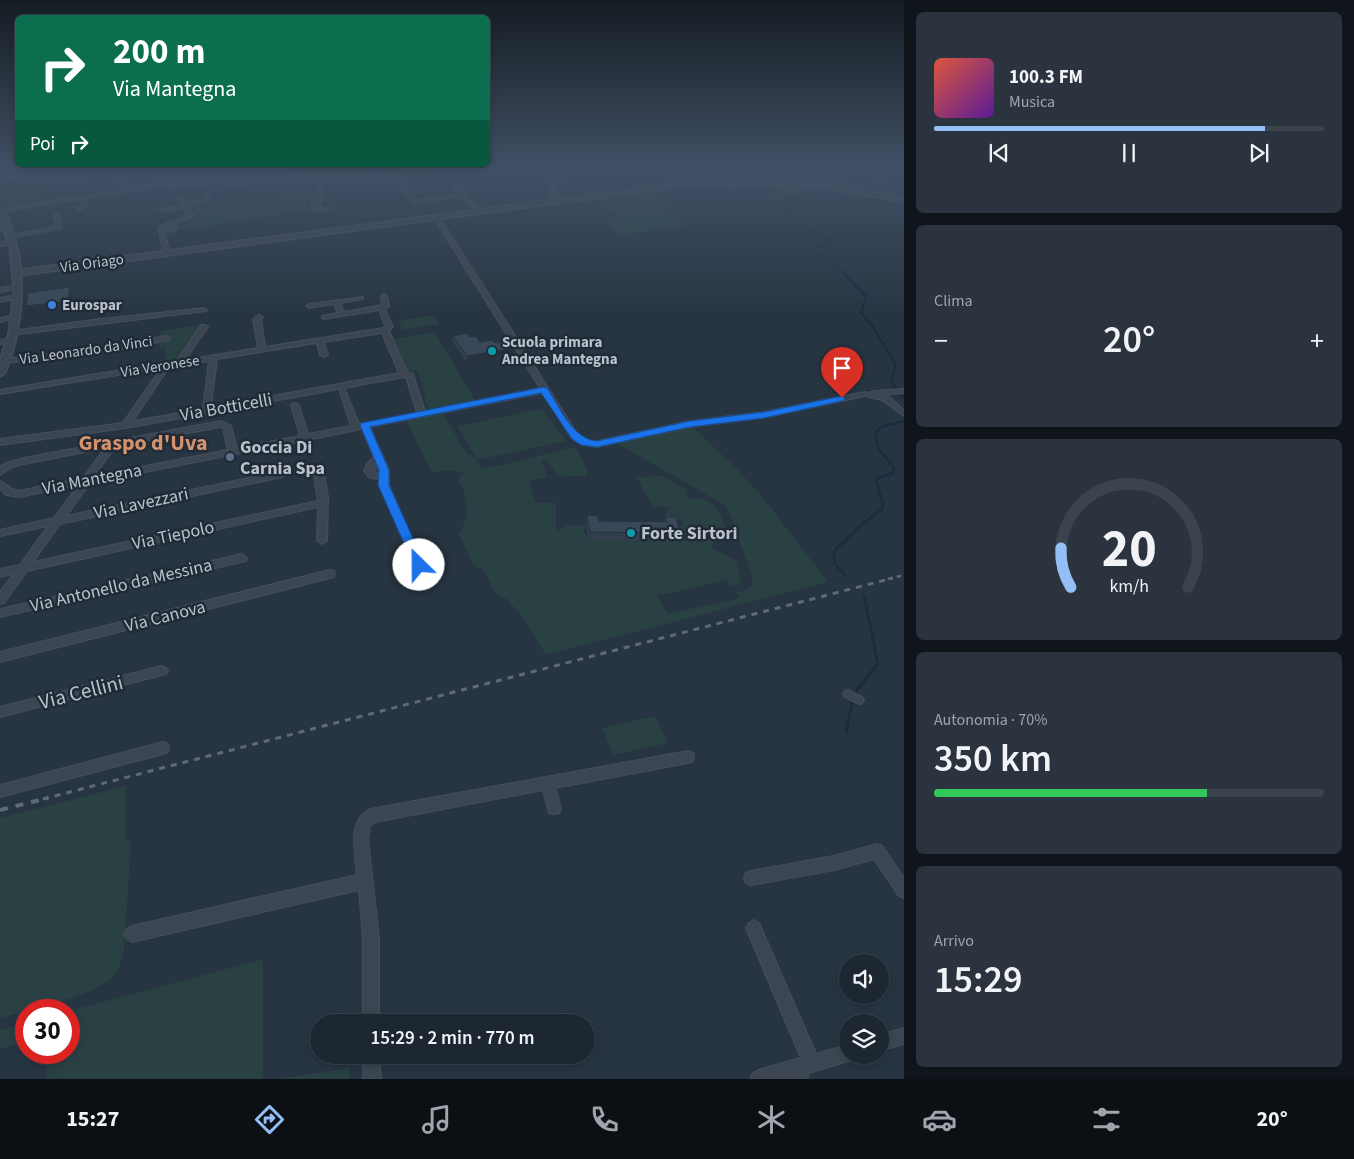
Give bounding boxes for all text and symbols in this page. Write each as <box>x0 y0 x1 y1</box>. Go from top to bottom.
text: 200 m <box>113 27 205 77</box>
icon: right <box>30 35 95 100</box>
text: 100.3 FM <box>1009 64 1083 91</box>
text: Via Mantegna <box>113 73 236 105</box>
text: Musica <box>1009 91 1055 113</box>
icon: right <box>65 130 93 158</box>
text: Poi <box>30 131 55 158</box>
icon: previous <box>985 139 1013 167</box>
icon: pause <box>1115 139 1143 167</box>
icon: next <box>1245 139 1273 167</box>
street label: Via Oriago <box>59 249 125 278</box>
text: Clima <box>934 290 972 312</box>
place label: Eurospar <box>62 295 122 316</box>
marker: Eurospar <box>46 299 58 311</box>
text: 20° <box>1103 313 1155 367</box>
text: − <box>934 321 948 361</box>
text: + <box>1310 321 1324 361</box>
street label: Via Leonardo da Vinci <box>18 331 154 370</box>
place label: Scuola primara Andrea Mantegna <box>501 332 618 370</box>
marker: Scuola primara Andrea Mantegna <box>486 345 498 357</box>
pin <box>821 347 863 398</box>
street label: Via Veronese <box>119 350 201 383</box>
icon: arrive <box>828 354 856 382</box>
street label: Via Botticelli <box>178 387 274 428</box>
district label: Graspo d'Uva <box>78 427 208 459</box>
place label: Goccia Di Carnia Spa <box>240 435 325 481</box>
marker: Goccia Di Carnia Spa <box>224 451 236 463</box>
street label: Via Mantegna <box>40 458 144 501</box>
street label: Via Lavezzari <box>92 481 191 526</box>
text: 20 <box>1102 513 1156 587</box>
street label: Via Tiepolo <box>130 515 217 556</box>
place label: Forte Sirtori <box>641 521 738 546</box>
marker: Forte Sirtori <box>625 527 637 539</box>
position arrow <box>392 538 444 590</box>
street label: Via Antonello da Messina <box>28 552 215 619</box>
text: km/h <box>1109 574 1149 599</box>
street label: Via Canova <box>122 594 208 639</box>
street label: Via Cellini <box>36 667 126 717</box>
text: Autonomia · 70% <box>934 709 1047 731</box>
text: 350 km <box>934 732 1052 786</box>
text: Arrivo <box>934 930 974 952</box>
text: 15:29 <box>934 953 1022 1007</box>
map controls <box>839 954 889 1064</box>
button: sound <box>839 954 889 1004</box>
speed limit sign: 30 <box>15 999 80 1064</box>
button: layers <box>839 1014 889 1064</box>
text: 15:29 · 2 min · 770 m <box>370 1025 535 1052</box>
icon: directions <box>252 1102 287 1137</box>
icon: music <box>419 1102 454 1137</box>
icon: phone <box>587 1102 622 1137</box>
icon: climate <box>754 1102 789 1137</box>
icon: car <box>922 1102 957 1137</box>
icon: filters <box>1089 1102 1124 1137</box>
text: 15:27 <box>66 1103 119 1135</box>
text: 20° <box>1256 1103 1288 1135</box>

